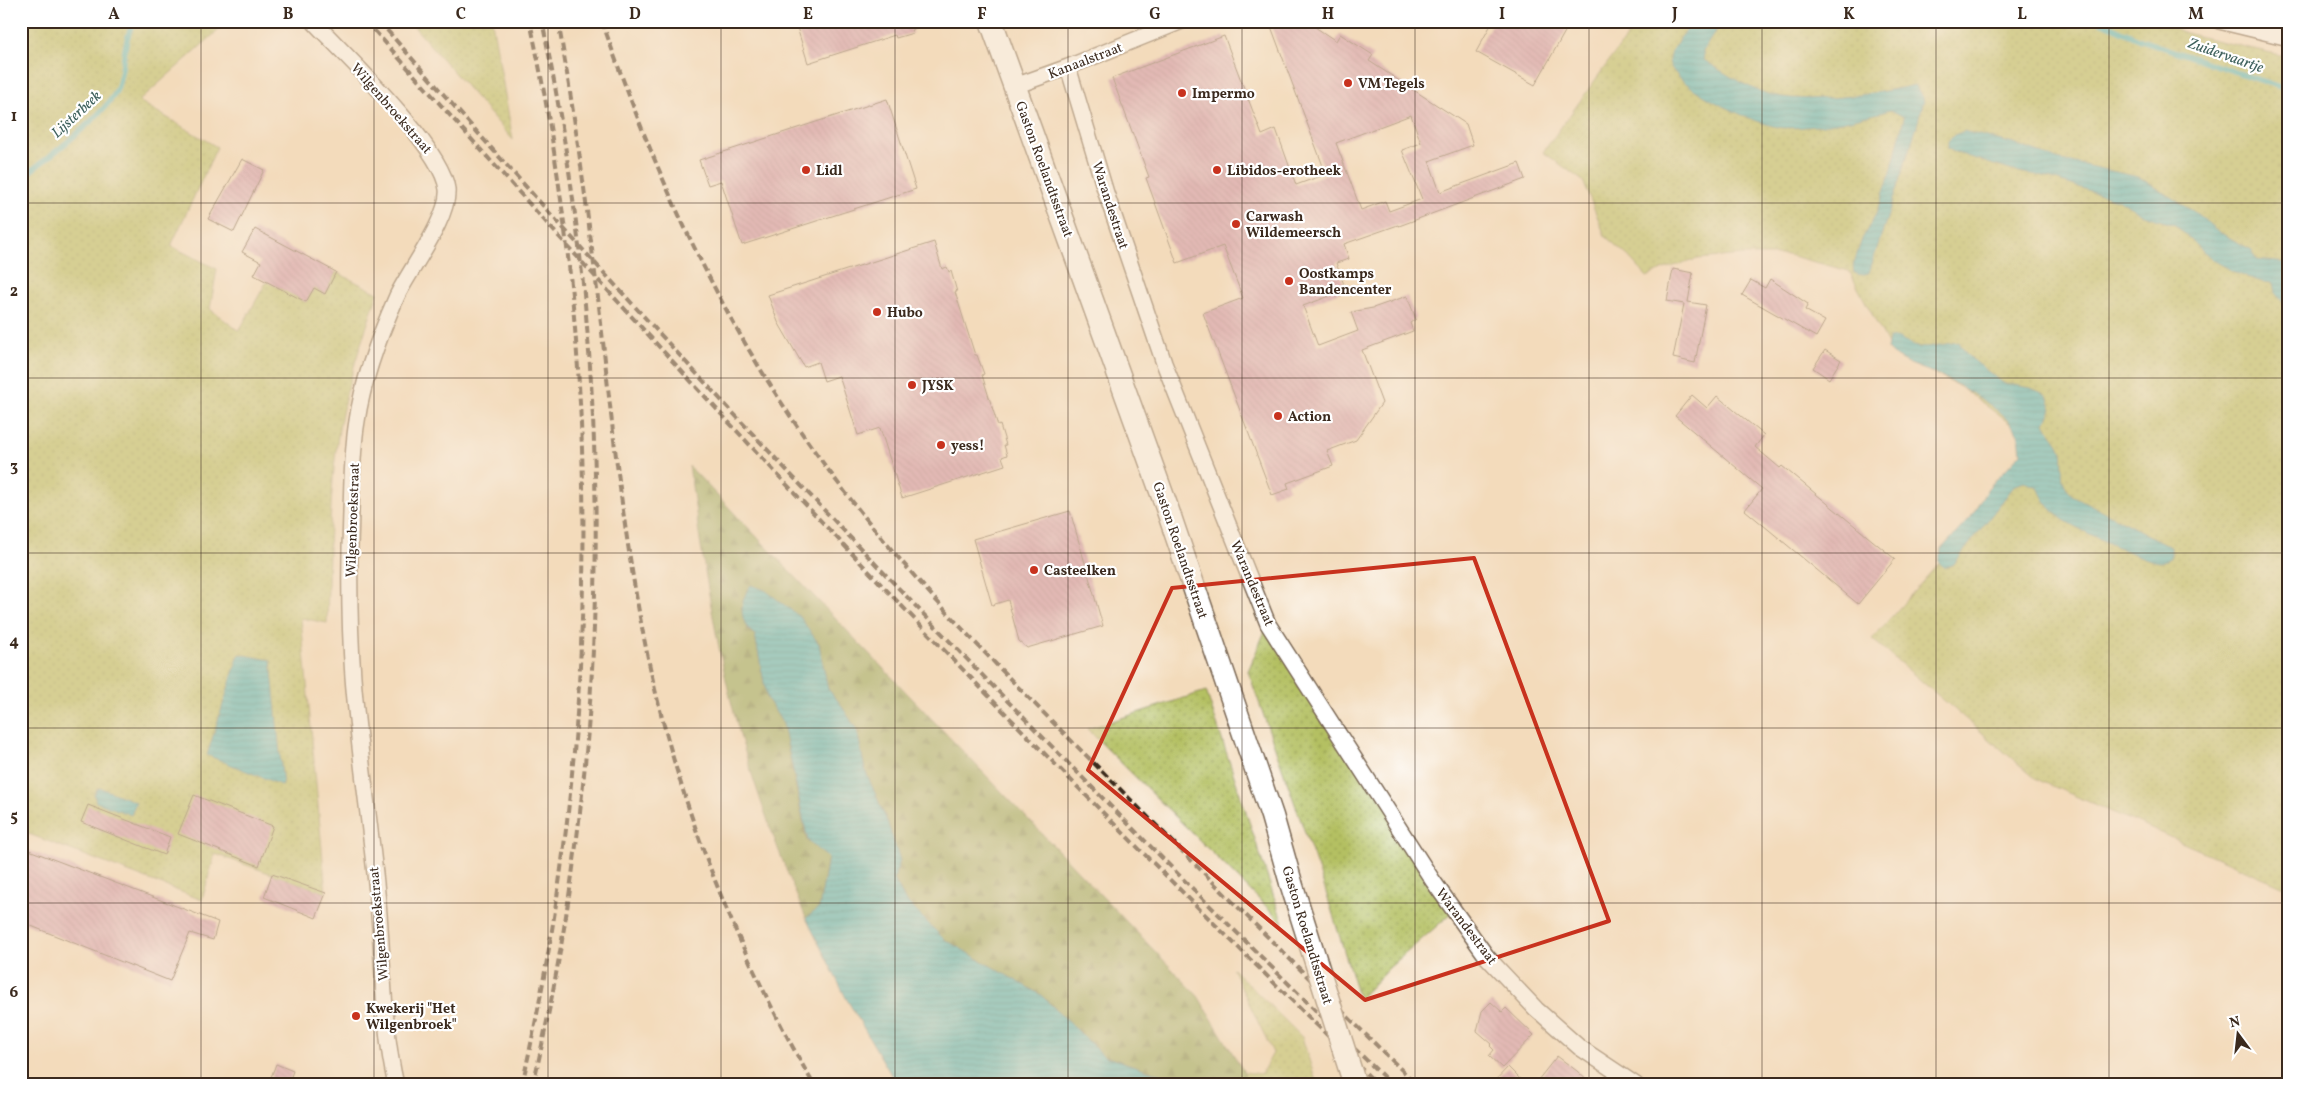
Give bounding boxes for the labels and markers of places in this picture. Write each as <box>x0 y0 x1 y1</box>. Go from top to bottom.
place label: VM Tegels <box>1358 75 1425 94</box>
marker: VM Tegels <box>1342 77 1354 89</box>
place label: Impermo <box>1192 85 1255 104</box>
marker: Impermo <box>1176 87 1188 99</box>
place label: Lidl <box>816 162 843 181</box>
place label: Libidos-erotheek <box>1227 162 1342 181</box>
marker: Lidl <box>800 164 812 176</box>
marker: Libidos-erotheek <box>1211 164 1223 176</box>
place label: Carwash Wildemeersch <box>1246 208 1341 243</box>
marker: Carwash Wildemeersch <box>1230 218 1242 230</box>
place label: Oostkamps Bandencenter <box>1299 265 1392 300</box>
marker: Oostkamps Bandencenter <box>1283 275 1295 287</box>
place label: Hubo <box>887 304 923 323</box>
marker: Hubo <box>871 306 883 318</box>
place label: JYSK <box>921 377 954 396</box>
marker: JYSK <box>906 379 918 391</box>
place label: Action <box>1288 408 1331 427</box>
marker: Action <box>1272 410 1284 422</box>
place label: yess! <box>951 437 985 456</box>
marker: yess! <box>935 439 947 451</box>
place label: Casteelken <box>1044 562 1116 581</box>
marker: Casteelken <box>1028 564 1040 576</box>
place label: Kwekerij "Het Wilgenbroek" <box>366 1000 457 1035</box>
marker: Kwekerij "Het Wilgenbroek" <box>350 1010 362 1022</box>

